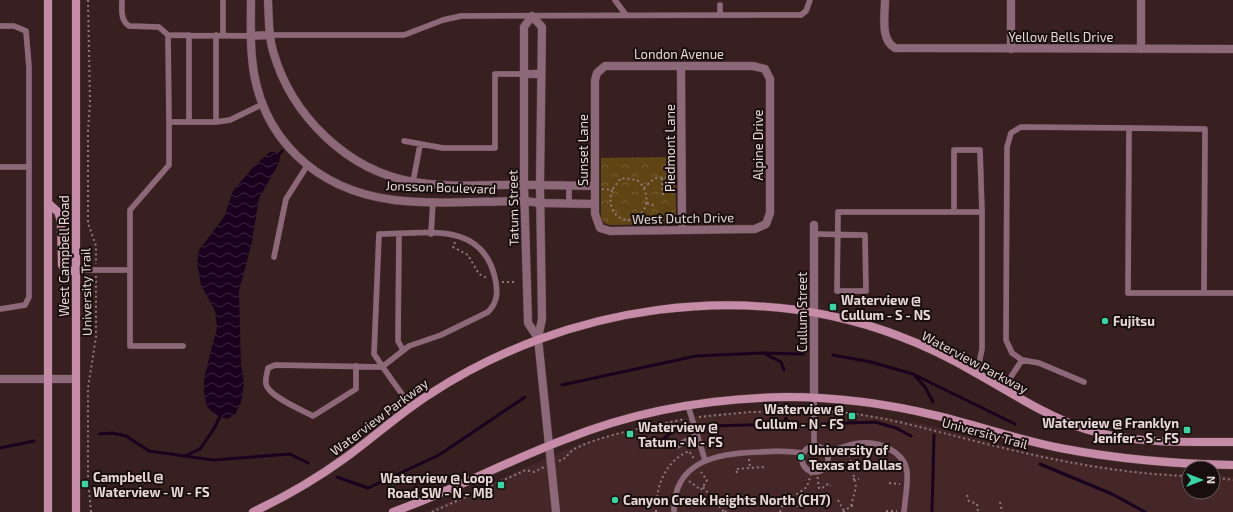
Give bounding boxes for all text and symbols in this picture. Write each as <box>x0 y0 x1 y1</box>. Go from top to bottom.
street label: Yellow Bells Drive <box>1008 29 1114 45</box>
street label: London Avenue <box>634 46 724 62</box>
street label: Piedmont Lane <box>662 104 678 192</box>
street label: Alpine Drive <box>750 109 766 181</box>
street label: Sunset Lane <box>575 114 591 186</box>
street label: Tatum Street <box>504 170 522 246</box>
street label: Jonsson Boulevard <box>385 177 497 197</box>
street label: West Campbell Road <box>56 195 72 317</box>
street label: West Dutch Drive <box>632 209 734 227</box>
street label: University Trail <box>77 248 95 336</box>
street label: Cullum Street <box>794 272 810 352</box>
place label: Waterview @ Cullum - S - NS <box>841 292 931 323</box>
marker: Waterview @ Cullum - S - NS <box>828 302 838 312</box>
place label: Fujitsu <box>1113 313 1155 329</box>
marker: Fujitsu <box>1100 316 1110 326</box>
street label: Waterview Parkway <box>919 327 1031 397</box>
street label: Waterview Parkway <box>327 375 431 459</box>
place label: Waterview @ Cullum - N - FS <box>755 401 844 432</box>
marker: Waterview @ Cullum - N - FS <box>847 411 857 421</box>
street label: University Trail <box>940 414 1030 452</box>
place label: Waterview @ Franklyn Jenifer - S - FS <box>1042 415 1179 446</box>
place label: Waterview @ Tatum - N - FS <box>638 419 723 450</box>
marker: Waterview @ Franklyn Jenifer - S - FS <box>1182 425 1192 435</box>
marker: Waterview @ Tatum - N - FS <box>625 429 635 439</box>
place label: University of Texas at Dallas <box>809 442 902 473</box>
marker: University of Texas at Dallas <box>796 452 806 462</box>
north arrow <box>1181 460 1221 500</box>
place label: Campbell @ Waterview - W - FS <box>93 469 210 500</box>
place label: Waterview @ Loop Road SW - N - MB <box>380 470 493 501</box>
text: N <box>1205 476 1218 484</box>
marker: Campbell @ Waterview - W - FS <box>80 479 90 489</box>
marker: Waterview @ Loop Road SW - N - MB <box>496 480 506 490</box>
place label: Canyon Creek Heights North (CH7) <box>623 492 831 508</box>
marker: Canyon Creek Heights North (CH7) <box>610 495 620 505</box>

